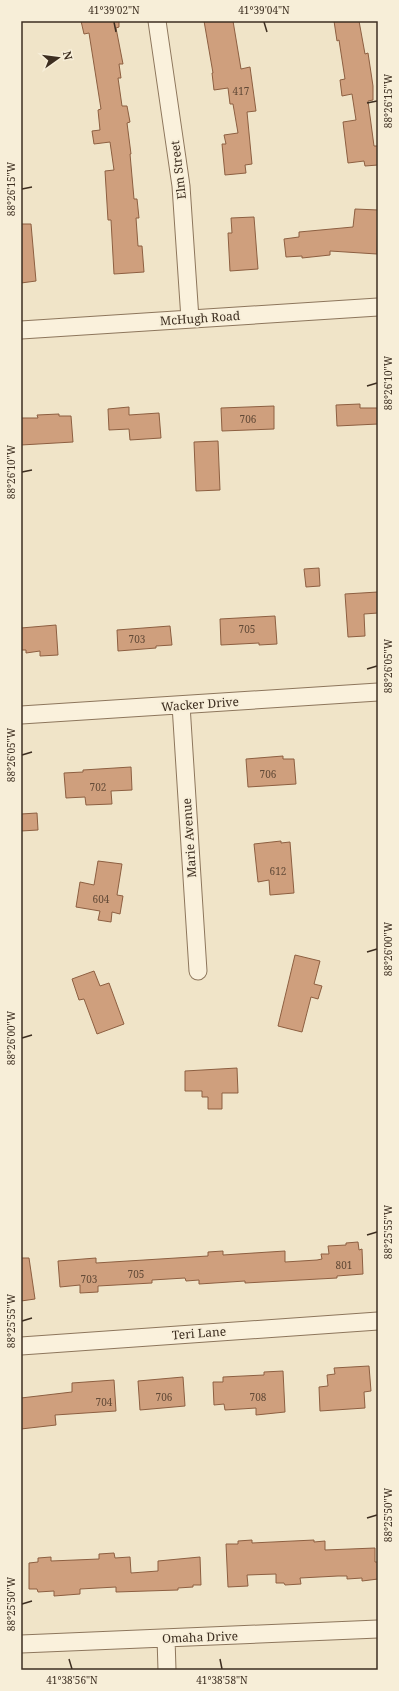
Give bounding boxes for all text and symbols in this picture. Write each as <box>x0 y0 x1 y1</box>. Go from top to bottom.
text: 41°39'02"N <box>88 3 140 17</box>
text: 41°39'04"N <box>238 3 290 17</box>
north arrow <box>38 38 78 78</box>
text: N <box>60 49 77 62</box>
text: 88°26'15"W <box>381 73 395 128</box>
house number: 417 <box>233 84 250 98</box>
street label: Elm Street <box>166 140 190 200</box>
text: 88°26'15"W <box>4 161 18 216</box>
street label: McHugh Road <box>159 307 241 329</box>
text: 88°26'10"W <box>381 355 395 410</box>
house number: 706 <box>240 412 257 426</box>
text: 88°26'10"W <box>4 444 18 499</box>
house number: 705 <box>239 622 255 636</box>
house number: 703 <box>129 632 146 646</box>
text: 88°26'05"W <box>381 638 395 693</box>
street label: Wacker Drive <box>161 693 239 715</box>
text: 88°26'05"W <box>4 727 18 782</box>
house number: 706 <box>260 767 277 781</box>
house number: 702 <box>90 780 106 794</box>
street label: Marie Avenue <box>178 798 200 878</box>
house number: 612 <box>270 864 286 878</box>
house number: 604 <box>93 892 110 906</box>
text: 88°26'00"W <box>381 921 395 976</box>
text: 88°26'00"W <box>4 1010 18 1065</box>
text: 88°25'55"W <box>381 1204 395 1259</box>
house number: 801 <box>336 1258 352 1272</box>
house number: 705 <box>128 1267 144 1281</box>
house number: 703 <box>81 1272 98 1286</box>
text: 88°25'55"W <box>4 1293 18 1348</box>
street label: Teri Lane <box>171 1323 227 1343</box>
house number: 706 <box>156 1390 173 1404</box>
house number: 708 <box>250 1390 267 1404</box>
house number: 704 <box>96 1395 113 1409</box>
text: 88°25'50"W <box>381 1487 395 1542</box>
text: 88°25'50"W <box>4 1576 18 1631</box>
street label: Omaha Drive <box>162 1627 238 1647</box>
text: 41°38'56"N <box>46 1673 98 1687</box>
text: 41°38'58"N <box>196 1673 248 1687</box>

